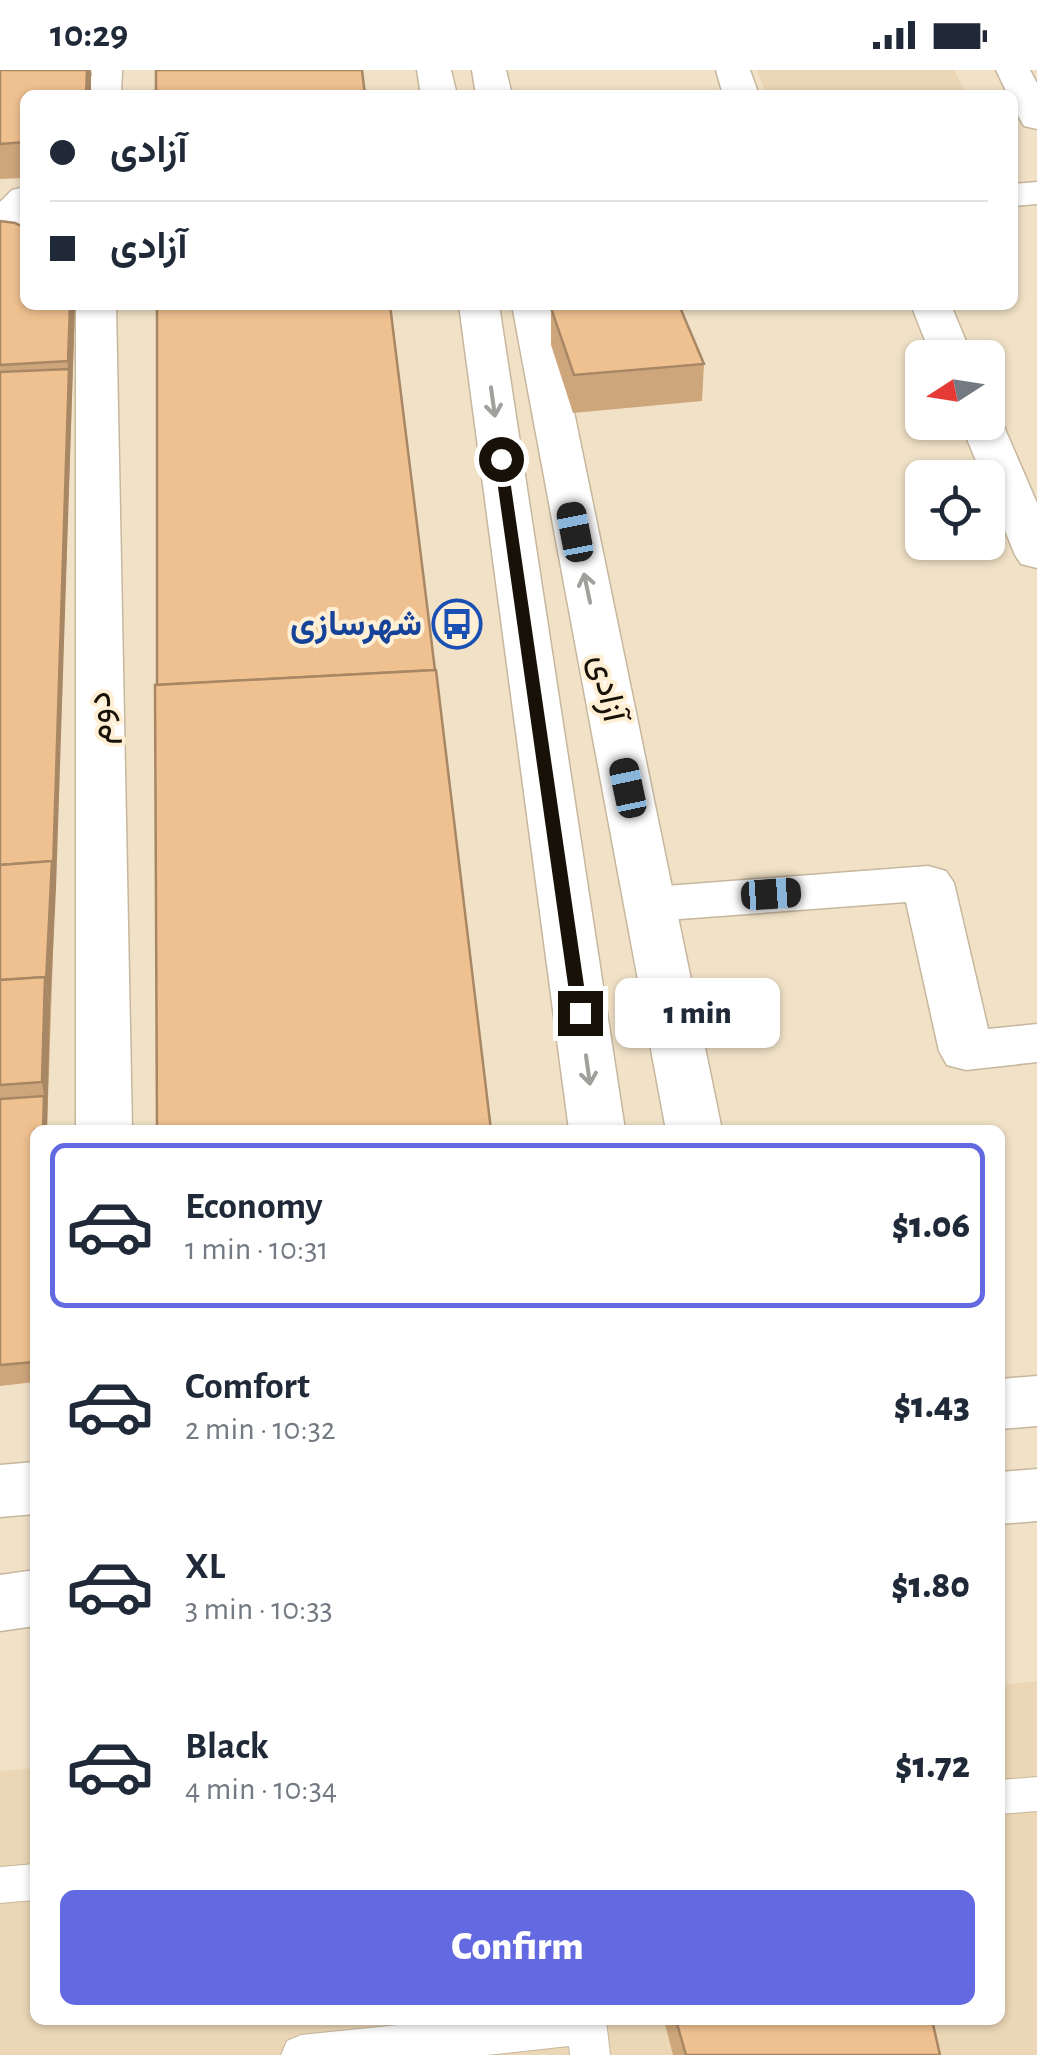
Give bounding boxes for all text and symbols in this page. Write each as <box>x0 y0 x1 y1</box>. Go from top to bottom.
text: 10:29 <box>50 16 128 54</box>
text: آزادی <box>110 132 187 170</box>
text: آزادی <box>110 228 187 266</box>
north arrow <box>905 340 1005 440</box>
map controls <box>905 340 1005 560</box>
one-way arrow <box>484 385 502 417</box>
route start <box>479 437 524 482</box>
button: locate <box>905 460 1005 560</box>
car <box>555 500 595 564</box>
one-way arrow <box>576 573 595 605</box>
bus stop icon: شهرسازی <box>431 598 483 650</box>
place label: شهرسازی <box>290 607 422 645</box>
street label: آزادی <box>581 651 633 728</box>
street label: دوم <box>82 691 122 745</box>
car <box>607 756 649 820</box>
car <box>740 877 802 911</box>
callout: 1 min <box>615 978 780 1048</box>
route end <box>558 991 603 1036</box>
text: 1 min <box>663 997 732 1029</box>
one-way arrow <box>580 1053 598 1085</box>
icon: car <box>65 1181 155 1271</box>
text: Economy <box>185 1188 323 1226</box>
text: $1.06 <box>892 1207 970 1245</box>
text: 1 min · 10:31 <box>185 1233 328 1265</box>
icon: car <box>65 1361 155 1451</box>
text: Comfort <box>185 1368 310 1406</box>
text: $1.43 <box>894 1387 970 1425</box>
text: 2 min · 10:32 <box>185 1413 336 1445</box>
icon: car <box>65 1541 155 1631</box>
text: XL <box>185 1548 225 1586</box>
text: $1.80 <box>891 1567 970 1605</box>
text: 3 min · 10:33 <box>185 1593 333 1625</box>
icon: car <box>65 1721 155 1811</box>
text: Black <box>185 1728 269 1766</box>
text: $1.72 <box>895 1747 970 1785</box>
text: 4 min · 10:34 <box>185 1773 337 1805</box>
button: Confirm <box>60 1890 975 2005</box>

